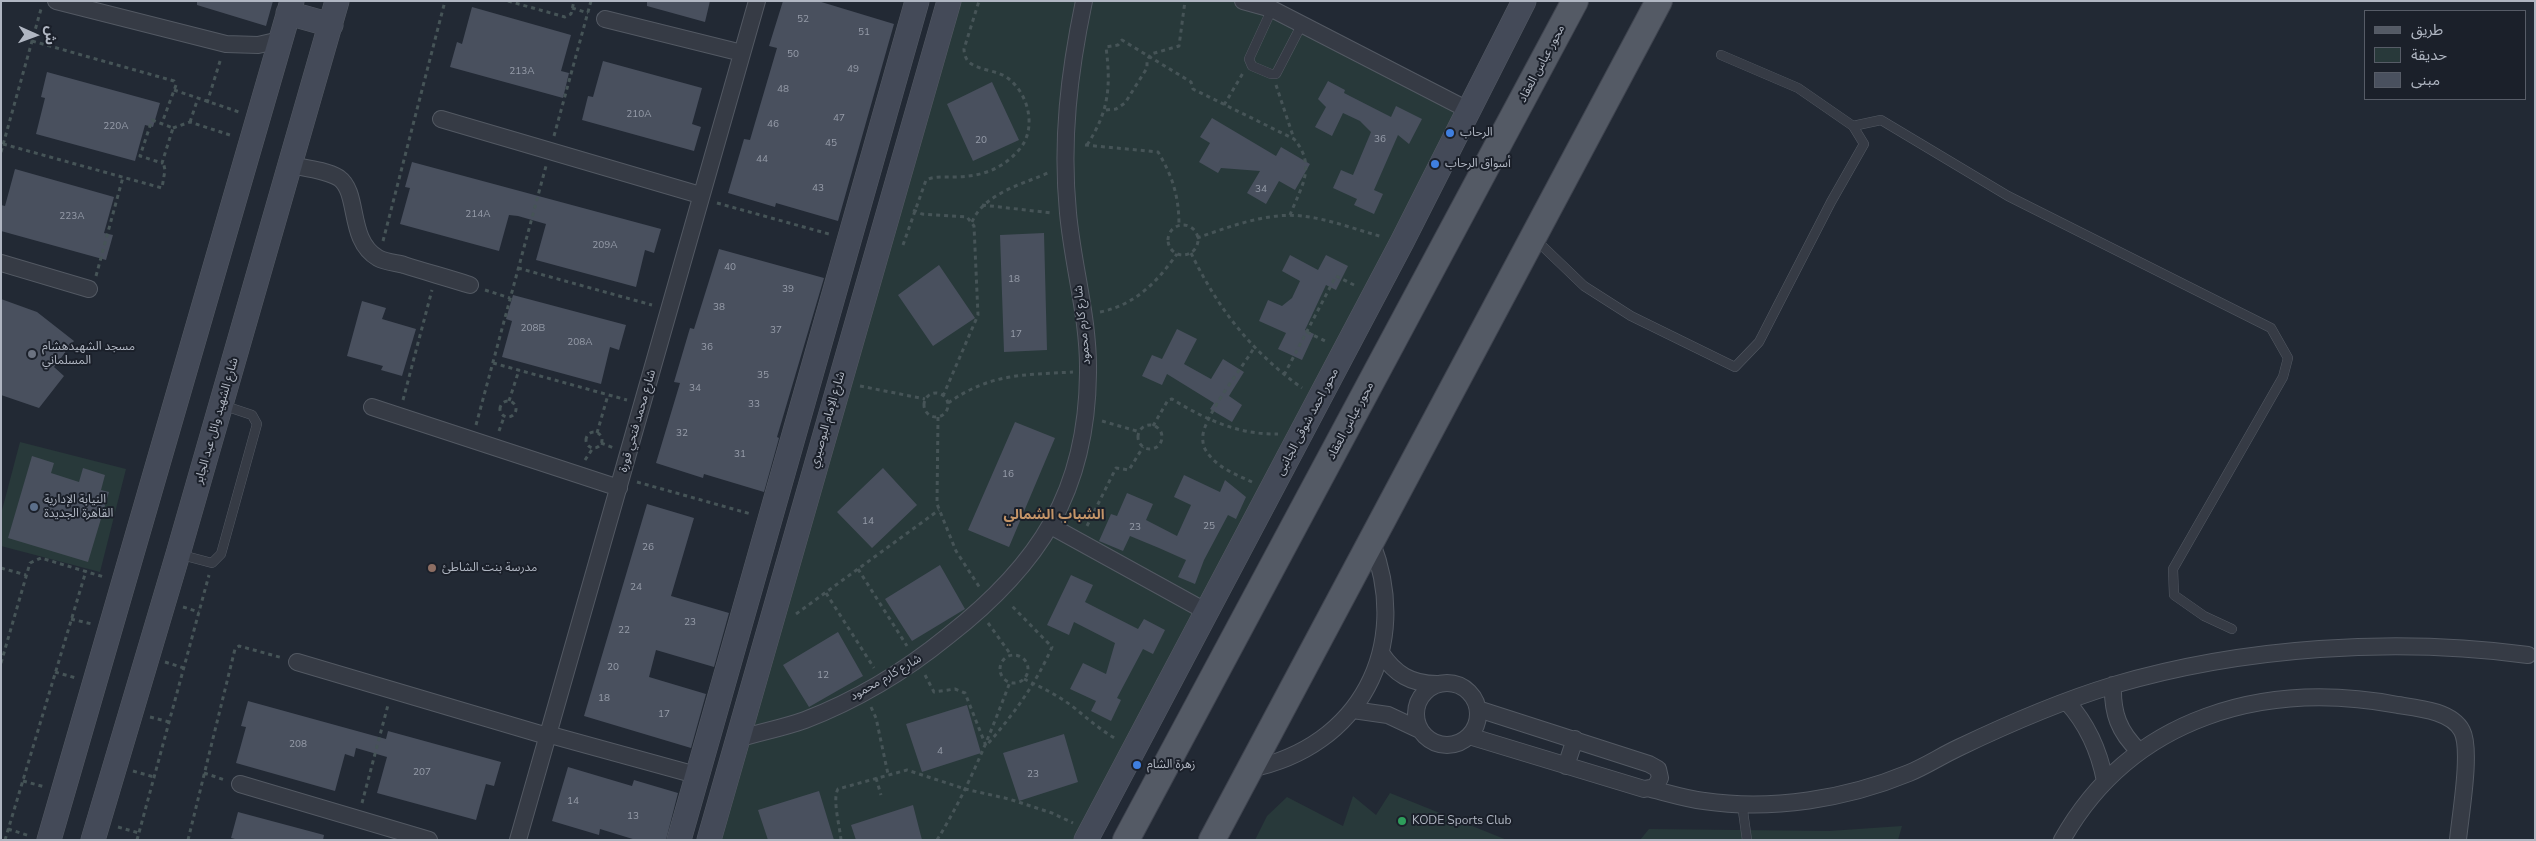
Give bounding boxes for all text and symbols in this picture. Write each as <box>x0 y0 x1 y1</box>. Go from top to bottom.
north arrow <box>10 10 60 60</box>
legend <box>2364 10 2526 100</box>
house number: 52 <box>797 14 809 26</box>
text: طريق <box>2411 20 2443 40</box>
street label: محور عباس العقاد <box>1516 23 1568 105</box>
text: ش <box>41 26 60 45</box>
house number: 51 <box>858 27 870 39</box>
text: حديقة <box>2411 45 2447 65</box>
house number: 50 <box>787 49 799 61</box>
house number: 49 <box>847 64 859 76</box>
house number: 213A <box>509 66 535 78</box>
text: مبنى <box>2411 70 2440 90</box>
house number: 48 <box>777 84 789 96</box>
house number: 210A <box>626 109 652 121</box>
house number: 47 <box>833 113 845 125</box>
house number: 46 <box>767 119 779 131</box>
house number: 220A <box>103 121 129 133</box>
place label: الرحاب <box>1460 126 1493 140</box>
marker: الرحاب <box>1444 127 1456 139</box>
house number: 36 <box>1374 134 1386 146</box>
house number: 20 <box>975 135 987 147</box>
house number: 45 <box>825 138 837 150</box>
house number: 44 <box>756 154 768 166</box>
place label: أسواق الرحاب <box>1445 157 1511 171</box>
marker: أسواق الرحاب <box>1429 158 1441 170</box>
house number: 43 <box>812 183 824 195</box>
house number: 34 <box>1255 184 1267 196</box>
house number: 214A <box>465 209 491 221</box>
house number: 223A <box>59 211 85 223</box>
house number: 209A <box>592 240 618 252</box>
house number: 40 <box>724 262 736 274</box>
house number: 18 <box>1008 274 1020 286</box>
house number: 39 <box>782 284 794 296</box>
street label: شارع كارم محمود <box>1072 284 1094 366</box>
house number: 38 <box>713 302 725 314</box>
house number: 208B <box>521 323 545 335</box>
house number: 37 <box>770 325 782 337</box>
house number: 17 <box>1010 329 1022 341</box>
house number: 208A <box>567 337 593 349</box>
place label: مسجد الشهيدهشام المسلماني <box>42 340 135 368</box>
house number: 36 <box>701 342 713 354</box>
marker: مسجد الشهيدهشام المسلماني <box>26 348 38 360</box>
street label: شارع الشهيد وائل عبد الجابر <box>192 356 242 486</box>
street label: محور احمد شوقى الجانبى <box>1274 366 1342 478</box>
street label: شارع محمد فتحي قورة <box>616 368 660 474</box>
house number: 35 <box>757 370 769 382</box>
street label: شارع الإمام البوصيري <box>807 370 849 470</box>
street label: محور عباس العقاد <box>1325 380 1377 462</box>
house number: 34 <box>689 383 701 395</box>
house number: 33 <box>748 399 760 411</box>
house number: 32 <box>676 428 688 440</box>
house number: 31 <box>734 449 746 461</box>
house number: 16 <box>1002 469 1014 481</box>
place label: النيابة الإدارية القاهرة الجديدة <box>44 493 113 521</box>
marker: النيابة الإدارية القاهرة الجديدة <box>28 501 40 513</box>
district label: الشباب الشمالي <box>1004 508 1104 524</box>
house number: 14 <box>862 516 874 528</box>
house number: 25 <box>1203 521 1215 533</box>
house number: 23 <box>1129 522 1141 534</box>
house number: 26 <box>642 542 654 554</box>
place label: مدرسة بنت الشاطئ <box>442 561 537 575</box>
marker: مدرسة بنت الشاطئ <box>426 562 438 574</box>
house number: 24 <box>630 582 642 594</box>
house number: 23 <box>684 617 696 629</box>
house number: 22 <box>618 625 630 637</box>
street label: شارع كارم محمود <box>848 652 924 704</box>
house number: 20 <box>607 662 619 674</box>
house number: 12 <box>817 670 829 682</box>
house number: 18 <box>598 693 610 705</box>
house number: 17 <box>658 709 670 721</box>
house number: 208 <box>289 739 307 751</box>
house number: 4 <box>937 746 943 758</box>
place label: زهرة الشام <box>1147 758 1196 772</box>
marker: زهرة الشام <box>1131 759 1143 771</box>
house number: 207 <box>413 767 431 779</box>
house number: 23 <box>1027 769 1039 781</box>
house number: 14 <box>567 796 579 808</box>
house number: 13 <box>627 811 639 823</box>
place label: KODE Sports Club <box>1412 814 1511 828</box>
marker: KODE Sports Club <box>1396 815 1408 827</box>

